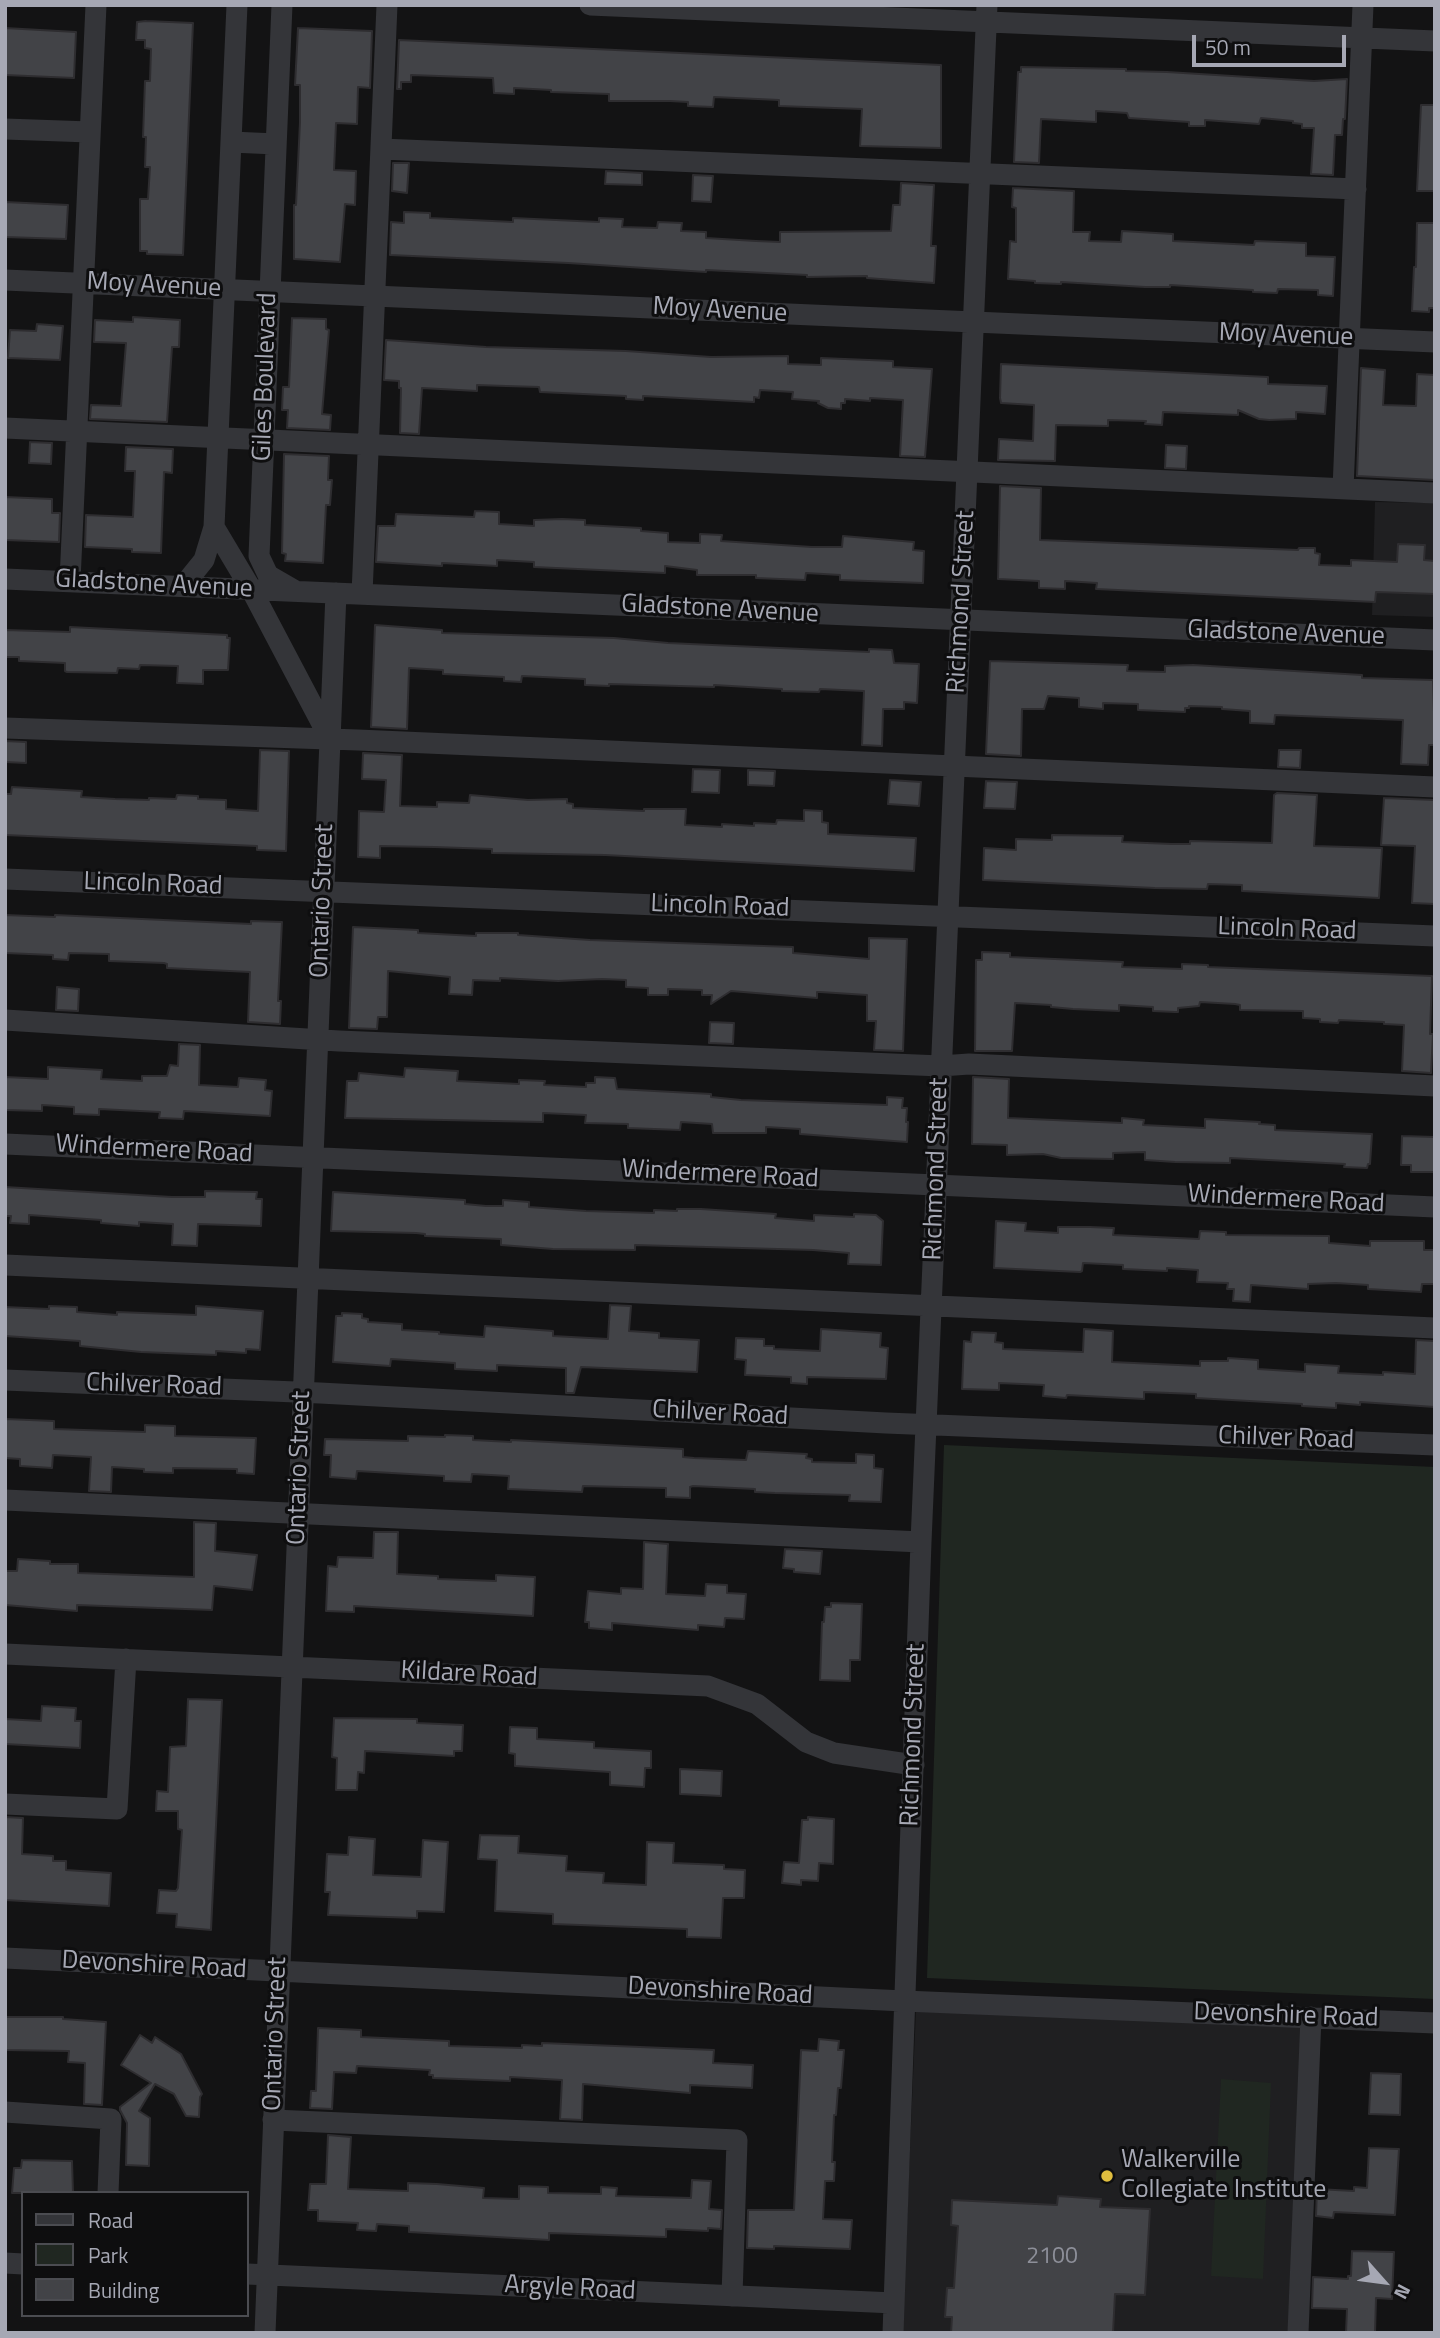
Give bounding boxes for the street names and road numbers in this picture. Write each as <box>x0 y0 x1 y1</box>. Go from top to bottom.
street label: Moy Avenue <box>86 267 222 305</box>
street label: Giles Boulevard <box>247 292 285 462</box>
street label: Moy Avenue <box>652 292 788 330</box>
street label: Moy Avenue <box>1218 318 1354 354</box>
street label: Richmond Street <box>942 510 982 694</box>
street label: Gladstone Avenue <box>54 564 254 606</box>
street label: Gladstone Avenue <box>620 589 820 631</box>
street label: Gladstone Avenue <box>1187 615 1385 653</box>
street label: Ontario Street <box>305 823 341 979</box>
street label: Lincoln Road <box>83 867 223 903</box>
street label: Lincoln Road <box>650 889 790 925</box>
street label: Lincoln Road <box>1217 912 1357 948</box>
street label: Richmond Street <box>918 1077 956 1261</box>
street label: Windermere Road <box>55 1129 253 1171</box>
street label: Windermere Road <box>621 1154 819 1196</box>
street label: Windermere Road <box>1187 1179 1385 1221</box>
street label: Chilver Road <box>85 1368 223 1404</box>
street label: Ontario Street <box>282 1390 318 1546</box>
street label: Chilver Road <box>651 1395 789 1433</box>
street label: Chilver Road <box>1217 1421 1355 1457</box>
street label: Richmond Street <box>895 1643 933 1827</box>
street label: Kildare Road <box>400 1656 538 1694</box>
street label: Devonshire Road <box>61 1946 247 1986</box>
street label: Ontario Street <box>258 1956 294 2112</box>
street label: Devonshire Road <box>627 1972 813 2012</box>
street label: Devonshire Road <box>1193 1997 1379 2035</box>
street label: Argyle Road <box>504 2270 636 2308</box>

